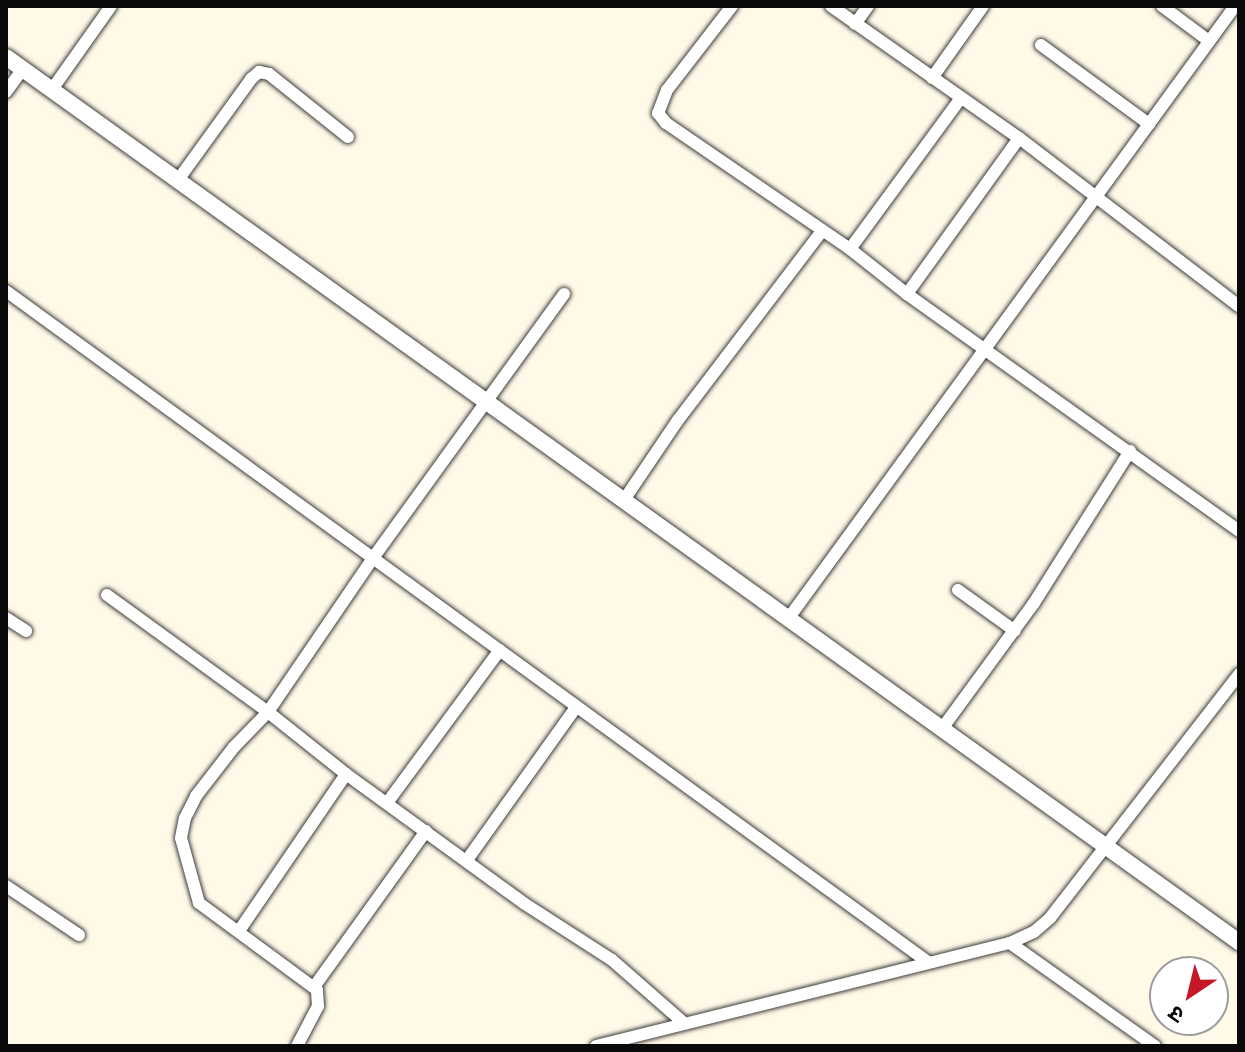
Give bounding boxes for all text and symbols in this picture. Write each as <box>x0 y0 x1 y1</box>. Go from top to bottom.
north arrow <box>1149 956 1229 1036</box>
text: उ <box>1164 1000 1189 1028</box>

